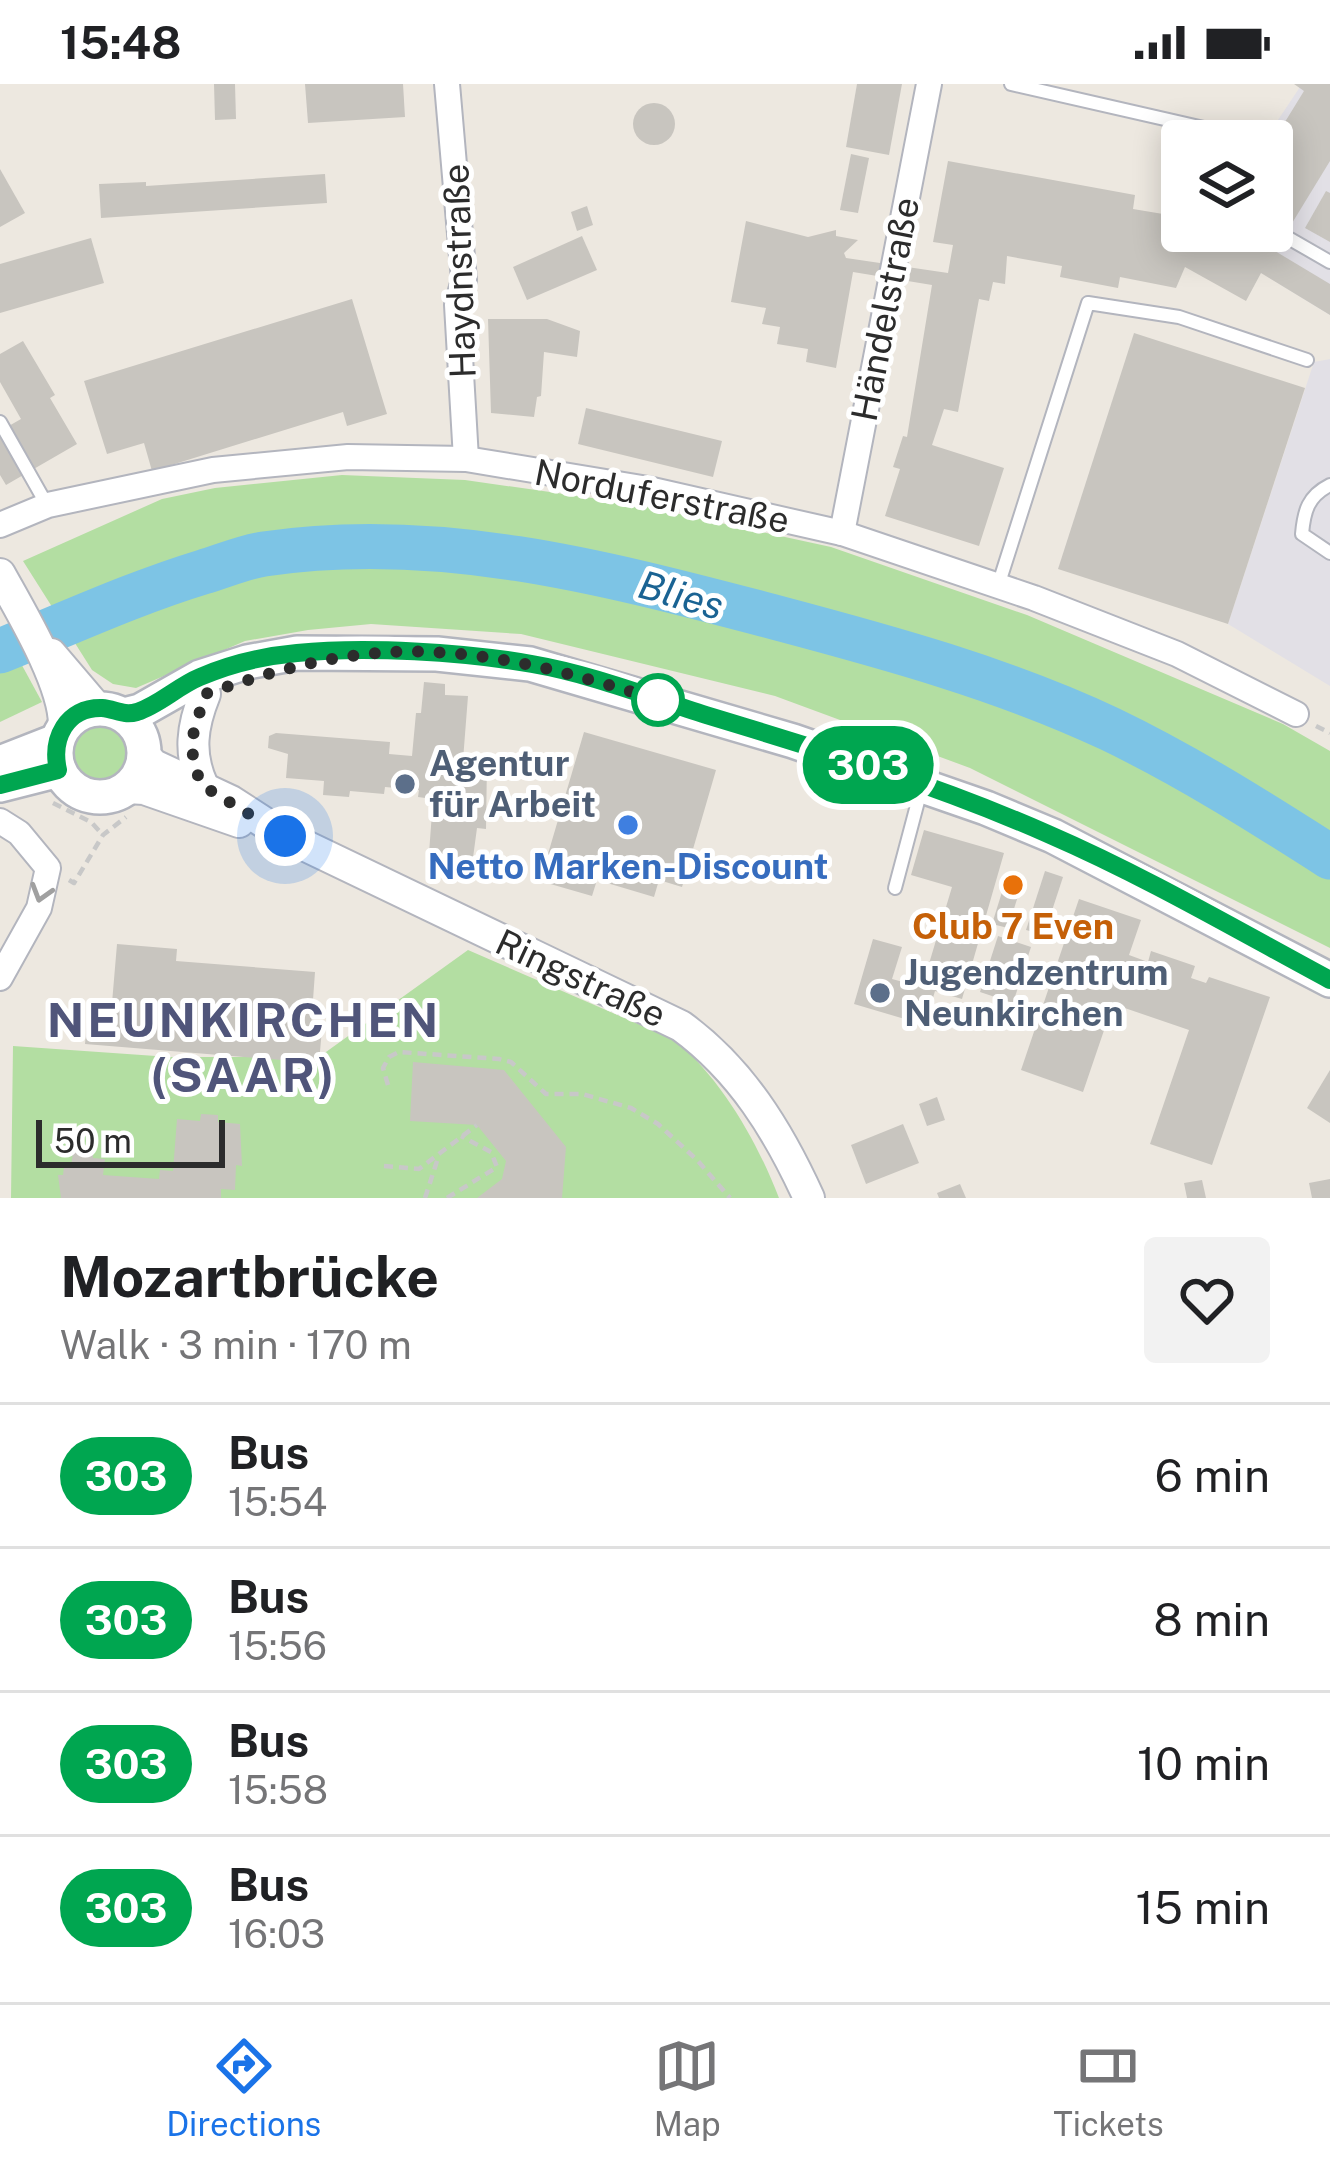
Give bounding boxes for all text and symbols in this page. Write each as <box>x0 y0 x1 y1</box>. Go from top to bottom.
text: 15:48 <box>60 16 181 69</box>
map controls <box>1161 120 1293 252</box>
button: layers <box>1161 120 1293 252</box>
street label: Haydnstraße <box>434 163 484 379</box>
street label: Händelstraße <box>843 194 927 424</box>
street label: Norduferstraße <box>531 451 793 541</box>
water label: Blies <box>633 561 729 629</box>
unlabelled marker <box>633 675 683 725</box>
line badge: 303 <box>799 726 937 804</box>
text: 303 <box>827 740 909 789</box>
place label: Agentur für Arbeit <box>429 742 596 825</box>
marker: Agentur für Arbeit <box>392 771 418 797</box>
your location <box>255 806 315 866</box>
marker: Netto Marken-Discount <box>615 812 641 838</box>
place label: Netto Marken-Discount <box>427 845 829 887</box>
marker: Club 7 Even <box>1000 872 1026 898</box>
one-way arrow <box>31 882 56 903</box>
place label: Club 7 Even <box>912 905 1114 947</box>
street label: Ringstraße <box>489 920 673 1036</box>
place label: Jugendzentrum Neunkirchen <box>904 951 1169 1034</box>
marker: Jugendzentrum Neunkirchen <box>867 980 893 1006</box>
district label: NEUNKIRCHEN (SAAR) <box>47 991 441 1103</box>
scale bar <box>36 1114 225 1167</box>
text: 50 m <box>54 1122 132 1160</box>
button: heart <box>1144 1237 1270 1363</box>
text: Mozartbrücke <box>60 1243 439 1310</box>
text: Walk · 3 min · 170 m <box>60 1322 412 1368</box>
text: Bus <box>228 1426 309 1479</box>
text: 6 min <box>1155 1449 1270 1502</box>
text: 303 <box>85 1451 167 1500</box>
text: 15:54 <box>228 1479 327 1525</box>
text: Bus <box>228 1570 309 1623</box>
text: 8 min <box>1154 1593 1270 1646</box>
text: 303 <box>85 1595 167 1644</box>
text: 15:56 <box>228 1623 327 1669</box>
text: Bus <box>228 1714 309 1767</box>
text: 10 min <box>1137 1737 1270 1790</box>
text: 303 <box>85 1739 167 1788</box>
text: 15:58 <box>228 1767 328 1813</box>
text: Bus <box>228 1858 309 1911</box>
text: 15 min <box>1136 1881 1270 1934</box>
text: 303 <box>85 1883 167 1932</box>
text: 16:03 <box>228 1911 325 1957</box>
tab: Directions <box>166 2033 321 2143</box>
tab: Map <box>654 2033 721 2143</box>
tab: Tickets <box>1053 2033 1164 2143</box>

